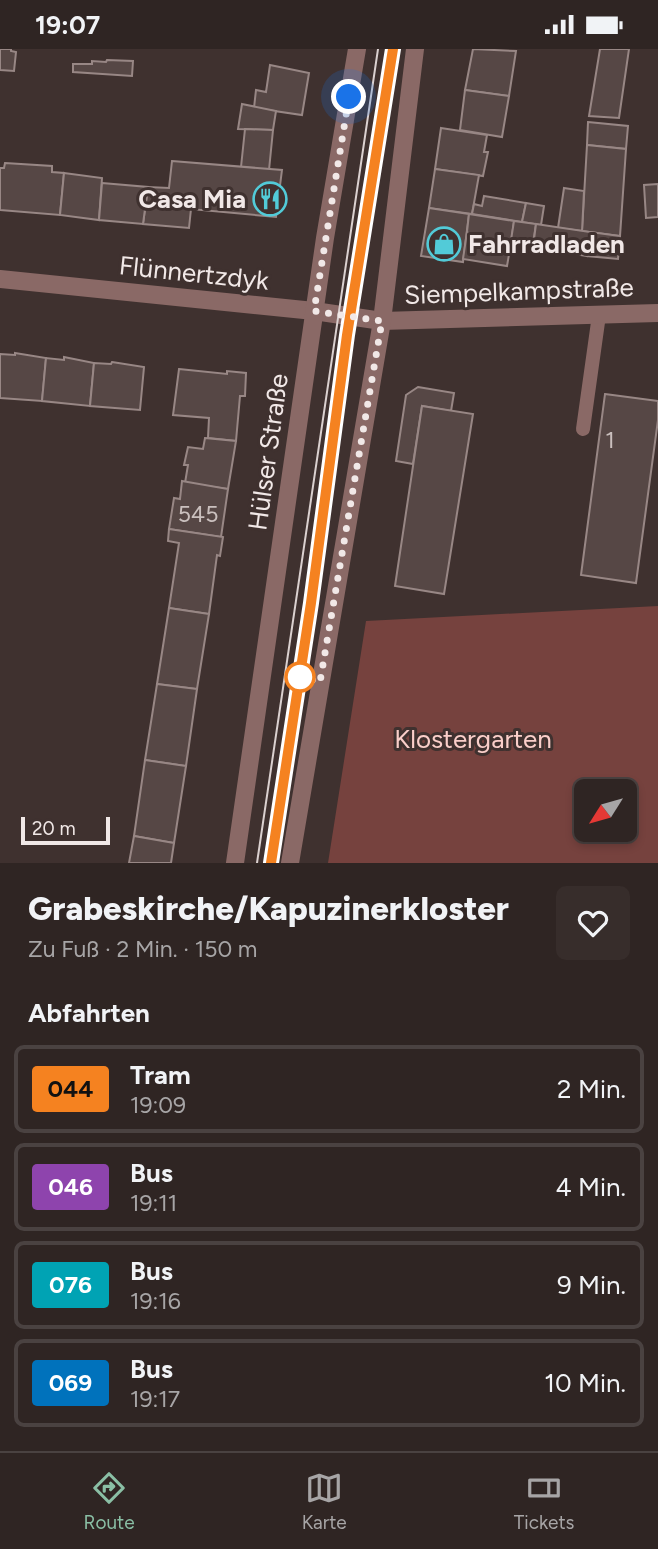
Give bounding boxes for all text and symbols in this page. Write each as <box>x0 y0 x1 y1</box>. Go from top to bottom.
text: 19:07 <box>35 9 100 41</box>
your location <box>331 79 366 114</box>
restaurant icon: Casa Mia <box>251 180 289 218</box>
place label: Casa Mia <box>138 183 246 215</box>
shop icon: Fahrradladen <box>425 225 463 263</box>
place label: Fahrradladen <box>468 228 625 260</box>
street label: Flünnertzdyk <box>118 249 271 297</box>
street label: Siempelkampstraße <box>404 271 634 311</box>
street label: Hülser Straße <box>241 372 295 532</box>
house number: 1 <box>605 426 615 454</box>
house number: 545 <box>178 500 218 528</box>
unlabelled marker <box>285 662 315 692</box>
park label: Klostergarten <box>394 723 552 755</box>
north arrow <box>574 779 637 842</box>
map controls <box>574 779 637 842</box>
scale bar <box>21 814 110 846</box>
text: 20 m <box>32 817 76 840</box>
button: heart <box>556 886 630 960</box>
text: Grabeskirche/Kapuzinerkloster <box>28 889 509 928</box>
text: Zu Fuß · 2 Min. · 150 m <box>28 935 257 963</box>
text: Abfahrten <box>28 997 150 1029</box>
text: Tram <box>130 1059 191 1091</box>
text: 2 Min. <box>557 1073 626 1105</box>
text: 044 <box>48 1074 93 1103</box>
text: 19:09 <box>130 1091 186 1119</box>
text: Bus <box>130 1157 173 1189</box>
text: 4 Min. <box>555 1171 626 1203</box>
text: 046 <box>48 1172 93 1201</box>
text: 19:11 <box>130 1189 177 1217</box>
text: Bus <box>130 1255 173 1287</box>
text: 9 Min. <box>557 1269 626 1301</box>
text: 076 <box>49 1270 92 1299</box>
text: 19:16 <box>130 1287 181 1315</box>
text: Bus <box>130 1353 173 1385</box>
text: 10 Min. <box>544 1367 626 1399</box>
text: 069 <box>49 1368 92 1397</box>
text: 19:17 <box>130 1385 180 1413</box>
tab: Route <box>84 1469 135 1534</box>
tab: Karte <box>302 1469 347 1534</box>
tab: Tickets <box>514 1469 574 1534</box>

